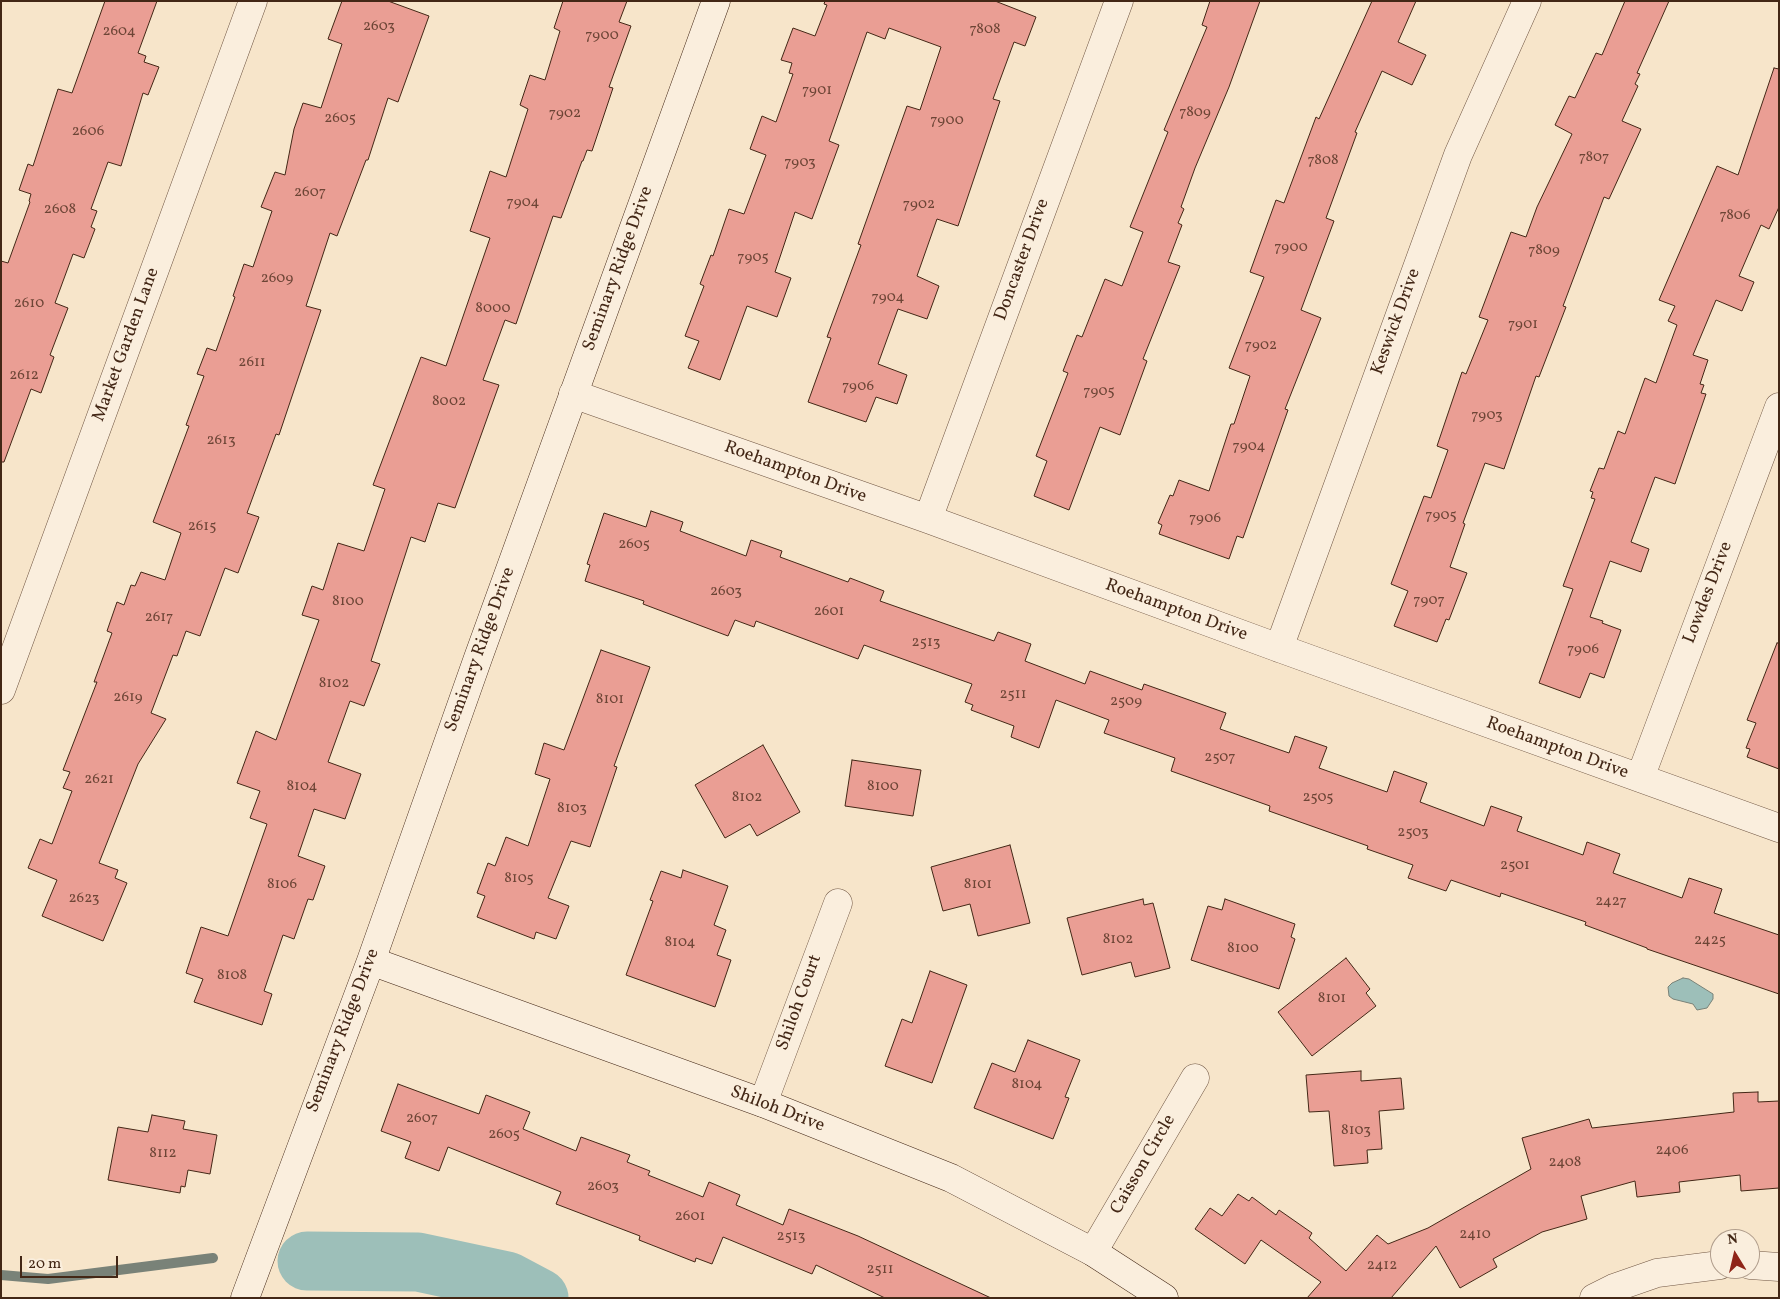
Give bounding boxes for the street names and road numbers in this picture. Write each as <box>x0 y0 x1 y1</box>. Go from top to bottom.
street label: Seminary Ridge Drive <box>579 184 659 354</box>
street label: Doncaster Drive <box>991 196 1055 324</box>
street label: Market Garden Lane <box>89 265 165 425</box>
street label: Keswick Drive <box>1368 266 1426 378</box>
street label: Roehampton Drive <box>721 437 869 509</box>
street label: Lowdes Drive <box>1680 539 1738 647</box>
street label: Seminary Ridge Drive <box>441 565 521 735</box>
street label: Roehampton Drive <box>1102 575 1250 647</box>
street label: Roehampton Drive <box>1483 713 1631 785</box>
street label: Seminary Ridge Drive <box>303 946 385 1116</box>
street label: Shiloh Court <box>773 952 827 1054</box>
street label: Shiloh Drive <box>727 1082 827 1138</box>
street label: Caisson Circle <box>1107 1111 1181 1219</box>

